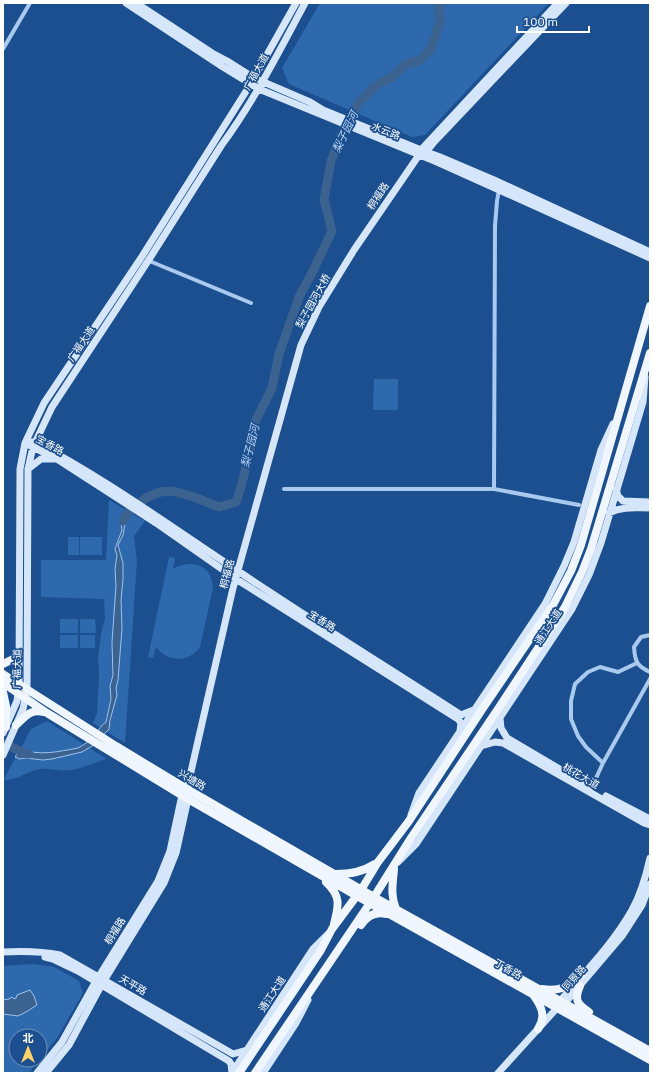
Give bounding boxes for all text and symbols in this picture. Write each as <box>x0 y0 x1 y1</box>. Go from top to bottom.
scale bar <box>517 8 589 34</box>
text: 100 m <box>523 14 558 29</box>
street label: 广福大道 <box>241 51 271 93</box>
water label: 梨子园河 <box>329 107 362 155</box>
street label: 水云路 <box>370 119 402 143</box>
street label: 桐福路 <box>364 180 392 212</box>
street label: 梨子园河大桥 <box>293 272 333 330</box>
street label: 广福大道 <box>64 324 98 364</box>
water label: 梨子园河 <box>238 421 263 469</box>
street label: 宝香路 <box>34 432 66 458</box>
street label: 桐福路 <box>217 558 237 590</box>
street label: 通江大道 <box>532 607 564 647</box>
street label: 宝香路 <box>306 608 338 634</box>
street label: 广福大道 <box>10 649 24 689</box>
street label: 桃花大道 <box>560 760 602 792</box>
street label: 兴塘路 <box>176 767 208 793</box>
street label: 桐福路 <box>102 915 128 947</box>
street label: 丁香路 <box>492 956 524 982</box>
street label: 同景路 <box>559 962 589 994</box>
street label: 天平路 <box>117 972 149 998</box>
street label: 通江大道 <box>256 974 288 1014</box>
north arrow <box>8 1028 48 1068</box>
text: 北 <box>23 1031 34 1045</box>

